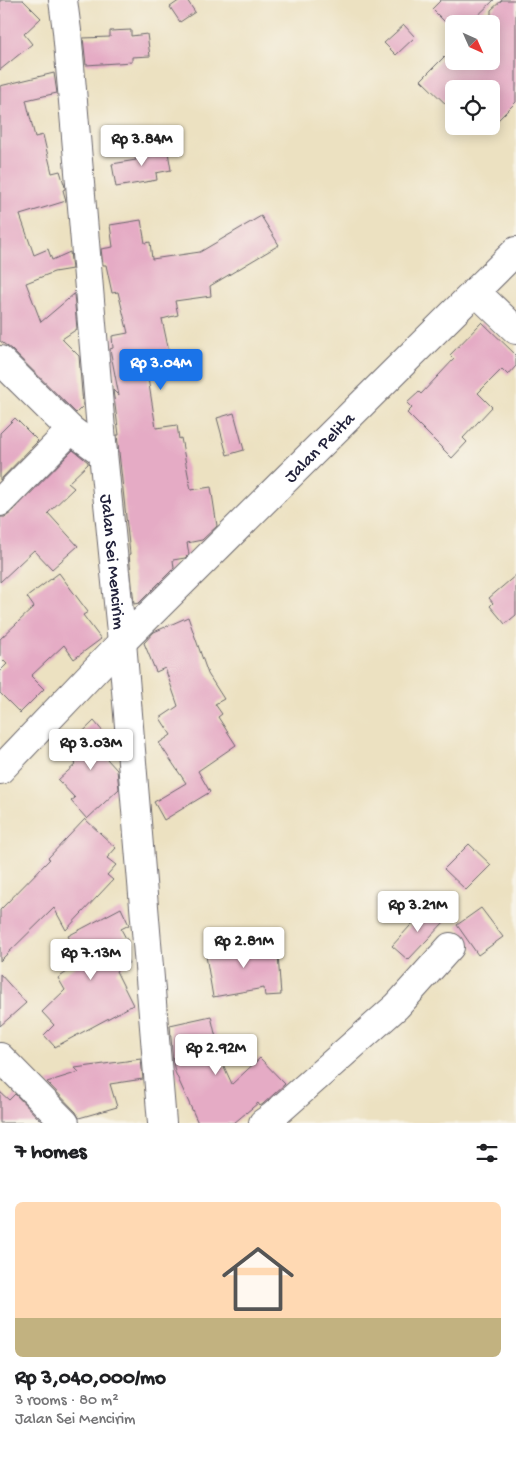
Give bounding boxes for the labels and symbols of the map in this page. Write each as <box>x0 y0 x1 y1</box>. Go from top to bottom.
north arrow <box>445 15 500 70</box>
pin: Rp 3.84M <box>90 124 194 167</box>
pin: Rp 3.04M <box>109 348 213 391</box>
street label: Jalan Pelita <box>281 408 361 488</box>
street label: Jalan Sei Mencirim <box>94 493 129 631</box>
pin: Rp 3.03M <box>39 728 143 771</box>
pin: Rp 3.21M <box>366 890 470 933</box>
pin: Rp 2.81M <box>192 926 296 969</box>
pin: Rp 7.13M <box>39 938 143 981</box>
pin: Rp 2.92M <box>164 1034 268 1076</box>

